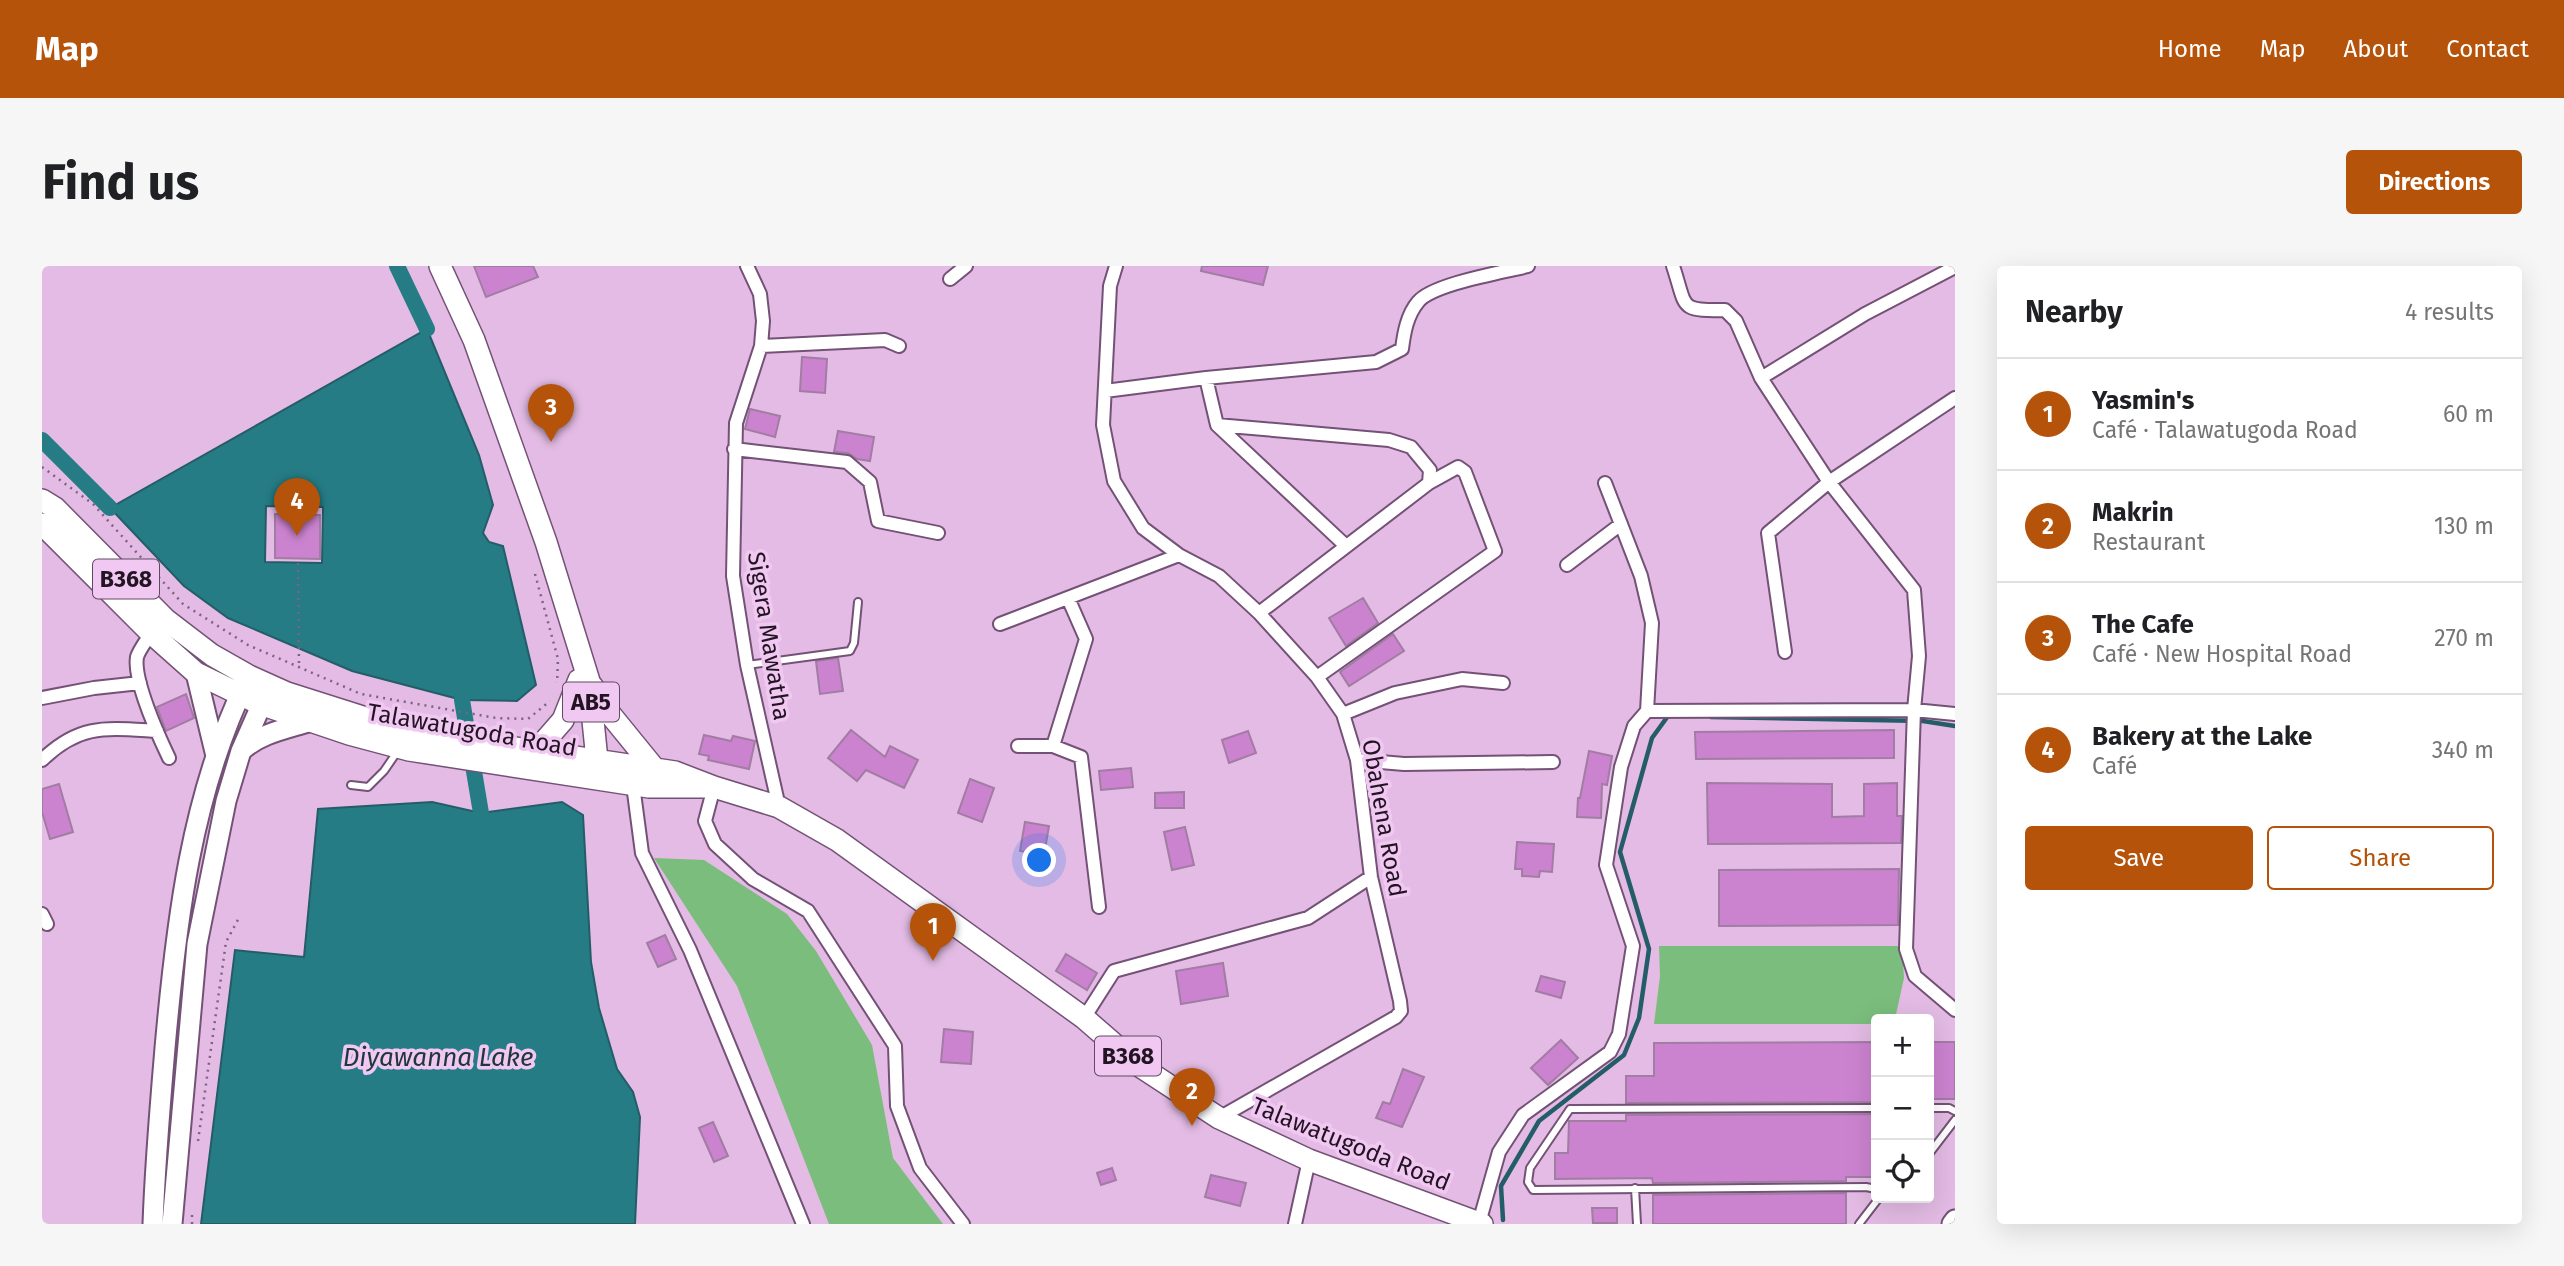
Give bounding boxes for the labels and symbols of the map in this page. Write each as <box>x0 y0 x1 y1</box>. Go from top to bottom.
pin: 3 <box>528 384 574 442</box>
pin: 4 <box>274 478 320 536</box>
street label: Sigera Mawatha <box>742 550 796 722</box>
road number: B368 <box>93 560 159 598</box>
road number: AB5 <box>563 682 619 722</box>
street label: Talawatugoda Road <box>365 698 579 762</box>
street label: Obahena Road <box>1356 737 1412 899</box>
your location <box>1022 843 1056 877</box>
pin: 1 <box>910 903 956 961</box>
road number: B368 <box>1095 1036 1161 1076</box>
water label: Diyawanna Lake <box>343 1042 533 1073</box>
pin: 2 <box>1169 1068 1215 1126</box>
street label: Talawatugoda Road <box>1248 1091 1454 1197</box>

